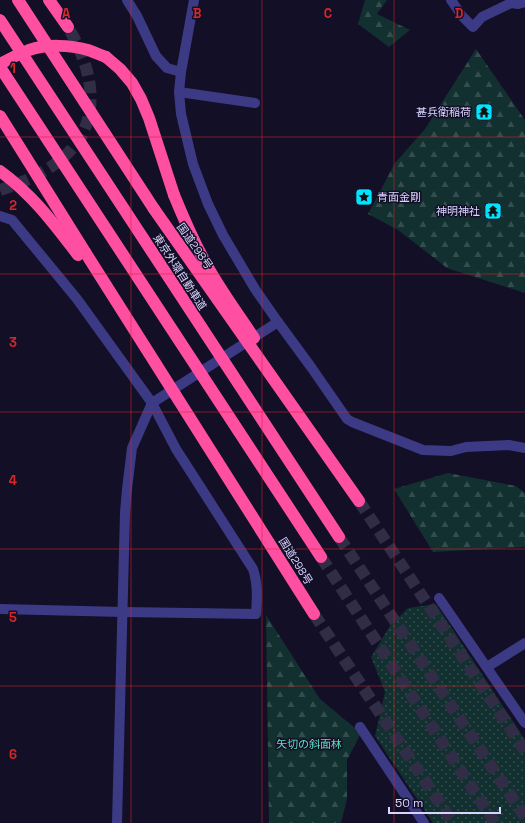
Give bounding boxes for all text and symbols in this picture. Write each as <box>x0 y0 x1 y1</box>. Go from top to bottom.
text: A <box>62 5 71 22</box>
text: B <box>193 5 202 22</box>
text: C <box>324 5 332 22</box>
text: D <box>455 5 464 22</box>
text: 1 <box>10 60 16 77</box>
temple icon: 甚兵衛稲荷 <box>474 102 494 122</box>
place label: 甚兵衛稲荷 <box>416 105 471 119</box>
place icon: 青面金剛 <box>354 187 374 207</box>
place label: 青面金剛 <box>377 190 421 204</box>
text: 2 <box>9 197 17 214</box>
temple icon: 神明神社 <box>483 201 503 221</box>
place label: 神明神社 <box>436 204 480 218</box>
street label: 国道298号 <box>174 220 216 272</box>
street label: 東京外環自動車道 <box>150 231 210 313</box>
text: 3 <box>9 334 17 351</box>
text: 4 <box>9 472 17 489</box>
street label: 国道298号 <box>276 535 316 587</box>
text: 5 <box>9 609 17 626</box>
park label: 矢切の斜面林 <box>276 737 342 751</box>
text: 6 <box>9 746 17 763</box>
scale bar <box>389 789 500 815</box>
text: 50 m <box>395 795 423 811</box>

